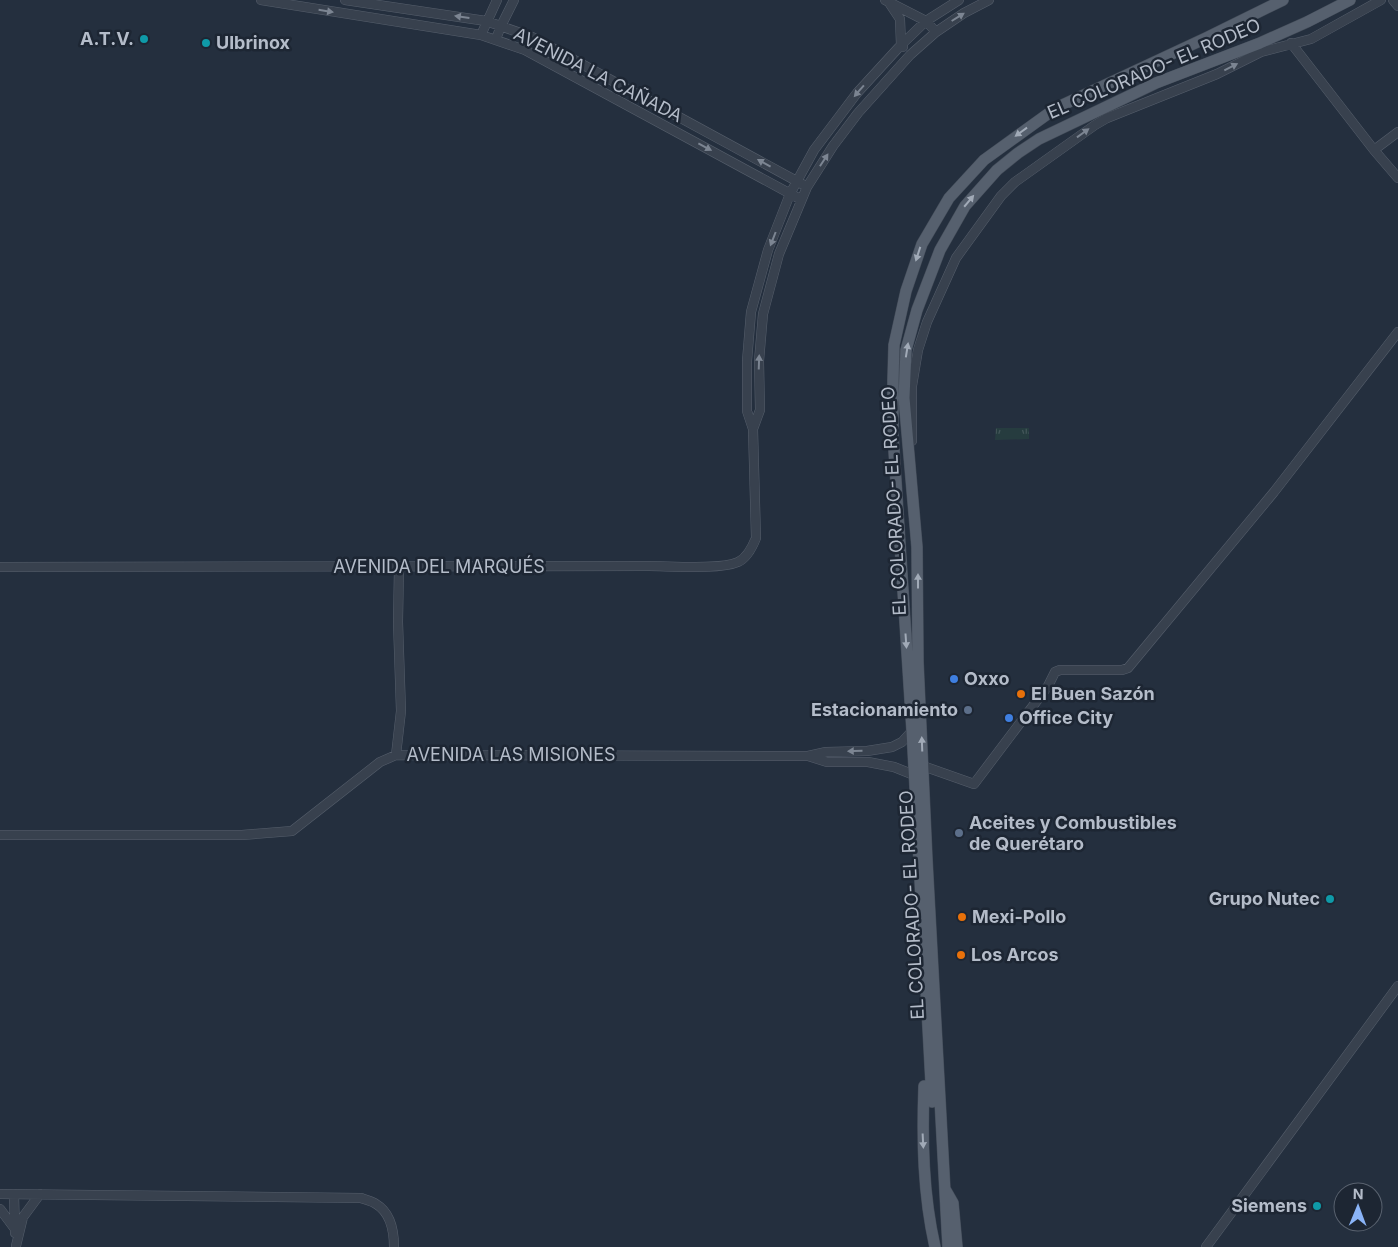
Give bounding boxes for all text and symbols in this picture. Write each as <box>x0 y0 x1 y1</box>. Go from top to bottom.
one-way arrow <box>319 7 335 15</box>
one-way arrow <box>952 12 965 22</box>
one-way arrow <box>453 13 469 21</box>
street label: EL COLORADO- EL RODEO <box>1044 14 1264 123</box>
street label: AVENIDA LA CAÑADA <box>510 22 686 126</box>
place label: A.T.V. <box>80 28 134 49</box>
place label: Ulbrinox <box>216 32 291 53</box>
marker: A.T.V. <box>138 33 150 45</box>
marker: Ulbrinox <box>200 37 212 49</box>
one-way arrow <box>1224 62 1239 71</box>
one-way arrow <box>854 85 865 97</box>
one-way arrow <box>1014 127 1028 137</box>
one-way arrow <box>1077 128 1090 138</box>
one-way arrow <box>697 143 712 151</box>
one-way arrow <box>820 153 829 166</box>
one-way arrow <box>757 159 771 168</box>
one-way arrow <box>964 195 975 208</box>
one-way arrow <box>768 232 776 246</box>
one-way arrow <box>914 247 922 262</box>
one-way arrow <box>904 341 912 357</box>
one-way arrow <box>755 353 763 369</box>
street label: EL COLORADO- EL RODEO <box>877 386 910 616</box>
street label: AVENIDA DEL MARQUÉS <box>333 555 545 577</box>
one-way arrow <box>914 573 922 589</box>
one-way arrow <box>903 633 911 649</box>
place label: Oxxo <box>964 668 1009 689</box>
marker: Oxxo <box>948 673 960 685</box>
place label: El Buen Sazón <box>1031 683 1155 704</box>
marker: El Buen Sazón <box>1015 688 1027 700</box>
place label: Estacionamiento <box>811 699 958 720</box>
marker: Estacionamiento <box>962 704 974 716</box>
place label: Office City <box>1019 707 1113 728</box>
marker: Office City <box>1003 712 1015 724</box>
one-way arrow <box>918 736 926 752</box>
street label: AVENIDA LAS MISIONES <box>406 744 616 765</box>
one-way arrow <box>846 747 862 755</box>
street label: EL COLORADO- EL RODEO <box>895 790 928 1020</box>
place label: Aceites y Combustibles de Querétaro <box>969 812 1177 854</box>
marker: Aceites y Combustibles de Querétaro <box>953 827 965 839</box>
place label: Grupo Nutec <box>1209 888 1320 909</box>
marker: Grupo Nutec <box>1324 893 1336 905</box>
place label: Mexi-Pollo <box>972 906 1066 927</box>
marker: Mexi-Pollo <box>956 911 968 923</box>
place label: Los Arcos <box>971 944 1059 965</box>
marker: Los Arcos <box>955 949 967 961</box>
one-way arrow <box>920 1133 928 1149</box>
north arrow <box>1333 1182 1383 1232</box>
text: N <box>1353 1185 1364 1202</box>
place label: Siemens <box>1231 1195 1307 1216</box>
marker: Siemens <box>1311 1200 1323 1212</box>

